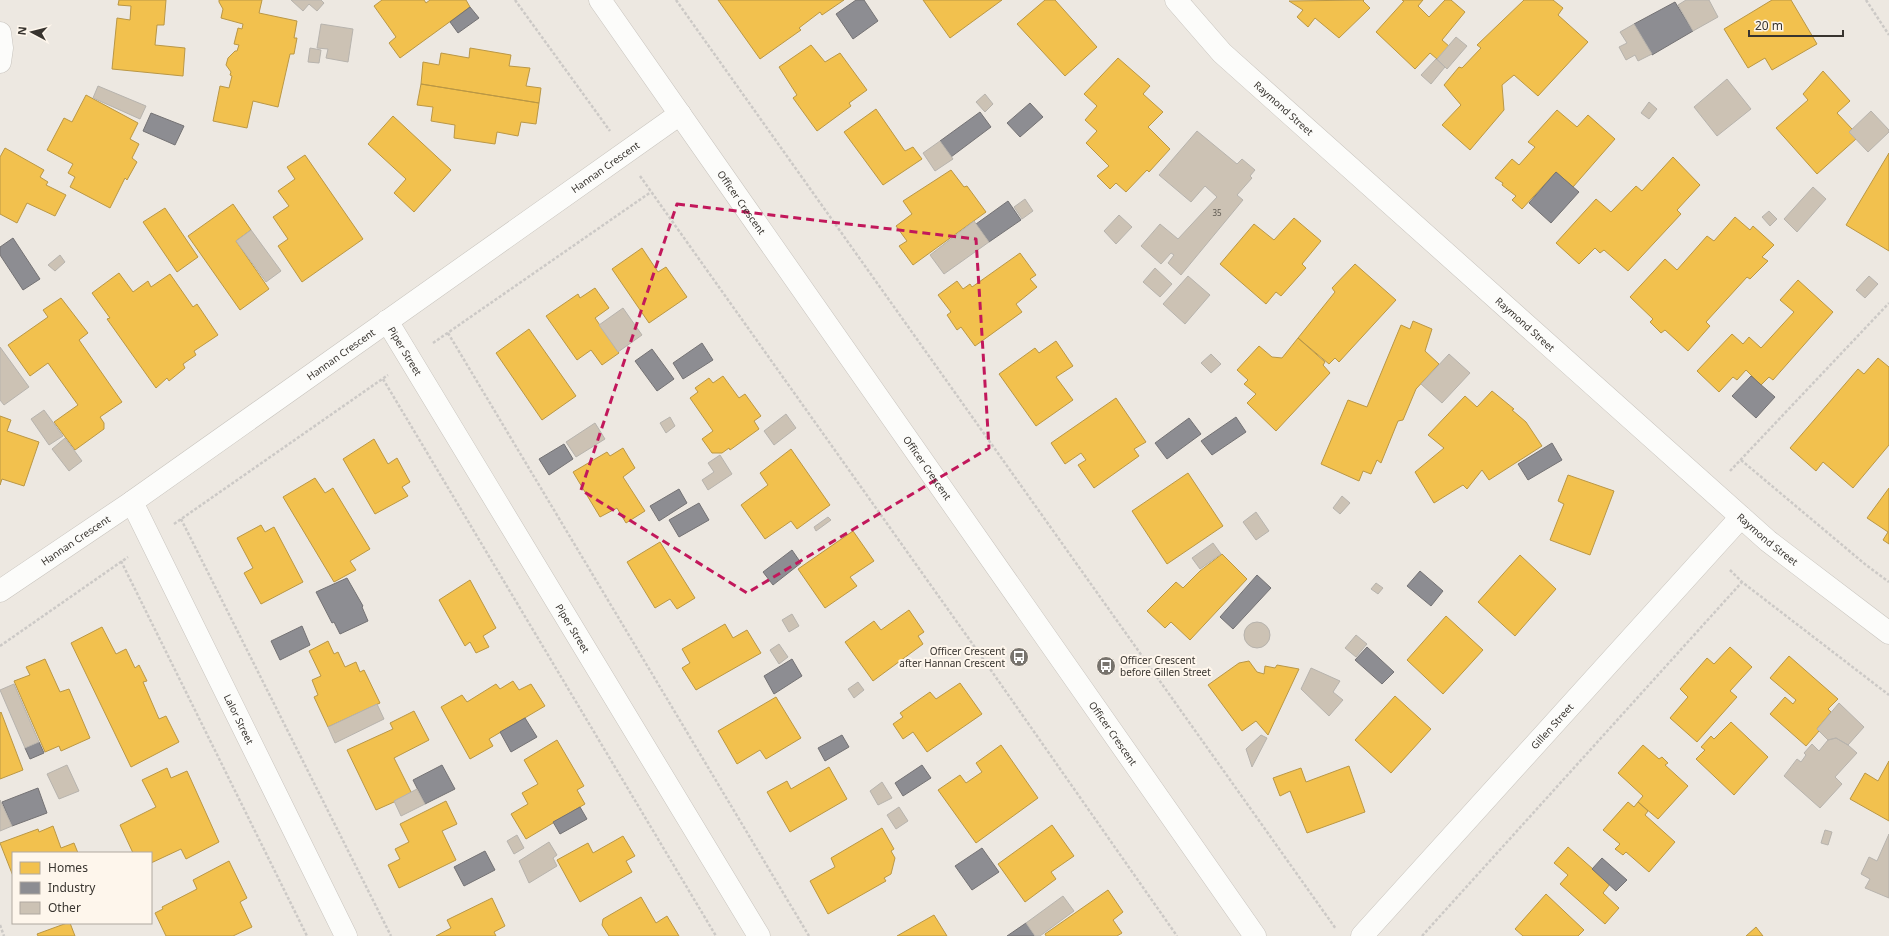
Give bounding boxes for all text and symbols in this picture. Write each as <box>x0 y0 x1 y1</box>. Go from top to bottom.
north arrow <box>12 12 52 52</box>
scale bar <box>1749 12 1843 38</box>
text: 20 m <box>1755 17 1783 34</box>
text: N <box>14 25 30 36</box>
street label: Raymond Street <box>1251 78 1317 139</box>
street label: Hannan Crescent <box>568 138 643 196</box>
street label: Officer Crescent <box>714 167 769 238</box>
house number: 35 <box>1212 207 1222 218</box>
street label: Raymond Street <box>1493 294 1558 355</box>
street label: Piper Street <box>385 324 426 378</box>
street label: Hannan Crescent <box>304 325 378 383</box>
street label: Officer Crescent <box>900 433 955 503</box>
street label: Raymond Street <box>1734 510 1801 569</box>
street label: Hannan Crescent <box>38 512 113 569</box>
street label: Piper Street <box>553 601 593 656</box>
place label: Officer Crescent after Hannan Crescent <box>899 644 1005 670</box>
bus stop icon: Officer Crescent after Hannan Crescent <box>1008 646 1030 668</box>
place label: Officer Crescent before Gillen Street <box>1120 653 1211 679</box>
bus stop icon: Officer Crescent before Gillen Street <box>1095 655 1117 677</box>
street label: Lalor Street <box>221 692 257 747</box>
street label: Officer Crescent <box>1086 698 1141 769</box>
street label: Gillen Street <box>1527 700 1577 752</box>
legend <box>12 852 152 924</box>
text: Homes <box>48 859 88 876</box>
text: Industry <box>48 879 96 896</box>
text: Other <box>48 899 81 916</box>

